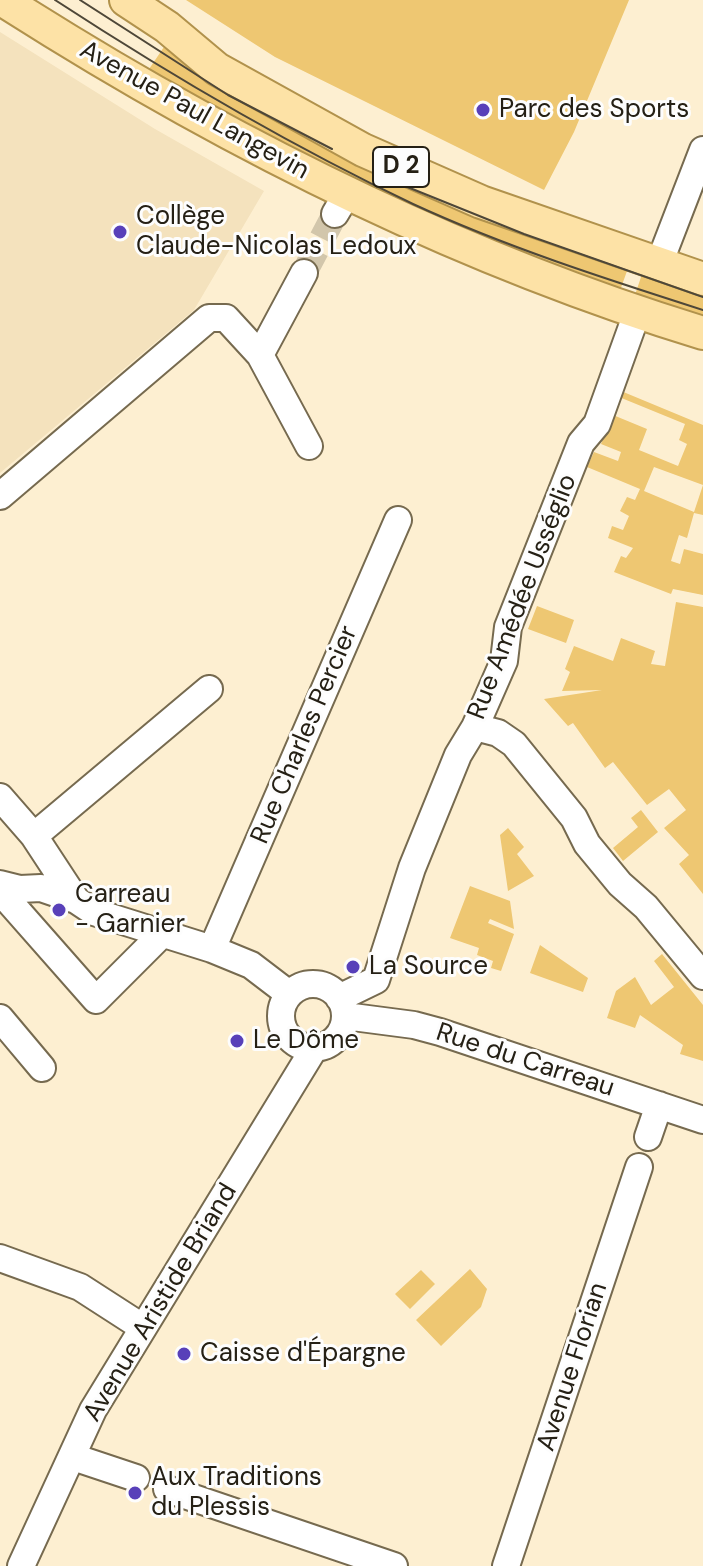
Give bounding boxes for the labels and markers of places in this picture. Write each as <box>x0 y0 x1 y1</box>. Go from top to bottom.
place label: Parc des Sports <box>499 94 689 126</box>
marker: Parc des Sports <box>474 101 492 119</box>
place label: Collège Claude-Nicolas Ledoux <box>136 201 416 262</box>
marker: Collège Claude-Nicolas Ledoux <box>111 223 129 241</box>
place label: Carreau - Garnier <box>75 879 185 940</box>
marker: Carreau - Garnier <box>50 901 68 919</box>
place label: La Source <box>369 951 488 983</box>
marker: La Source <box>344 958 362 976</box>
place label: Le Dôme <box>253 1025 359 1057</box>
marker: Le Dôme <box>228 1032 246 1050</box>
place label: Caisse d'Épargne <box>200 1338 406 1370</box>
marker: Caisse d'Épargne <box>175 1345 193 1363</box>
place label: Aux Traditions du Plessis <box>151 1462 322 1524</box>
marker: Aux Traditions du Plessis <box>126 1484 144 1502</box>

